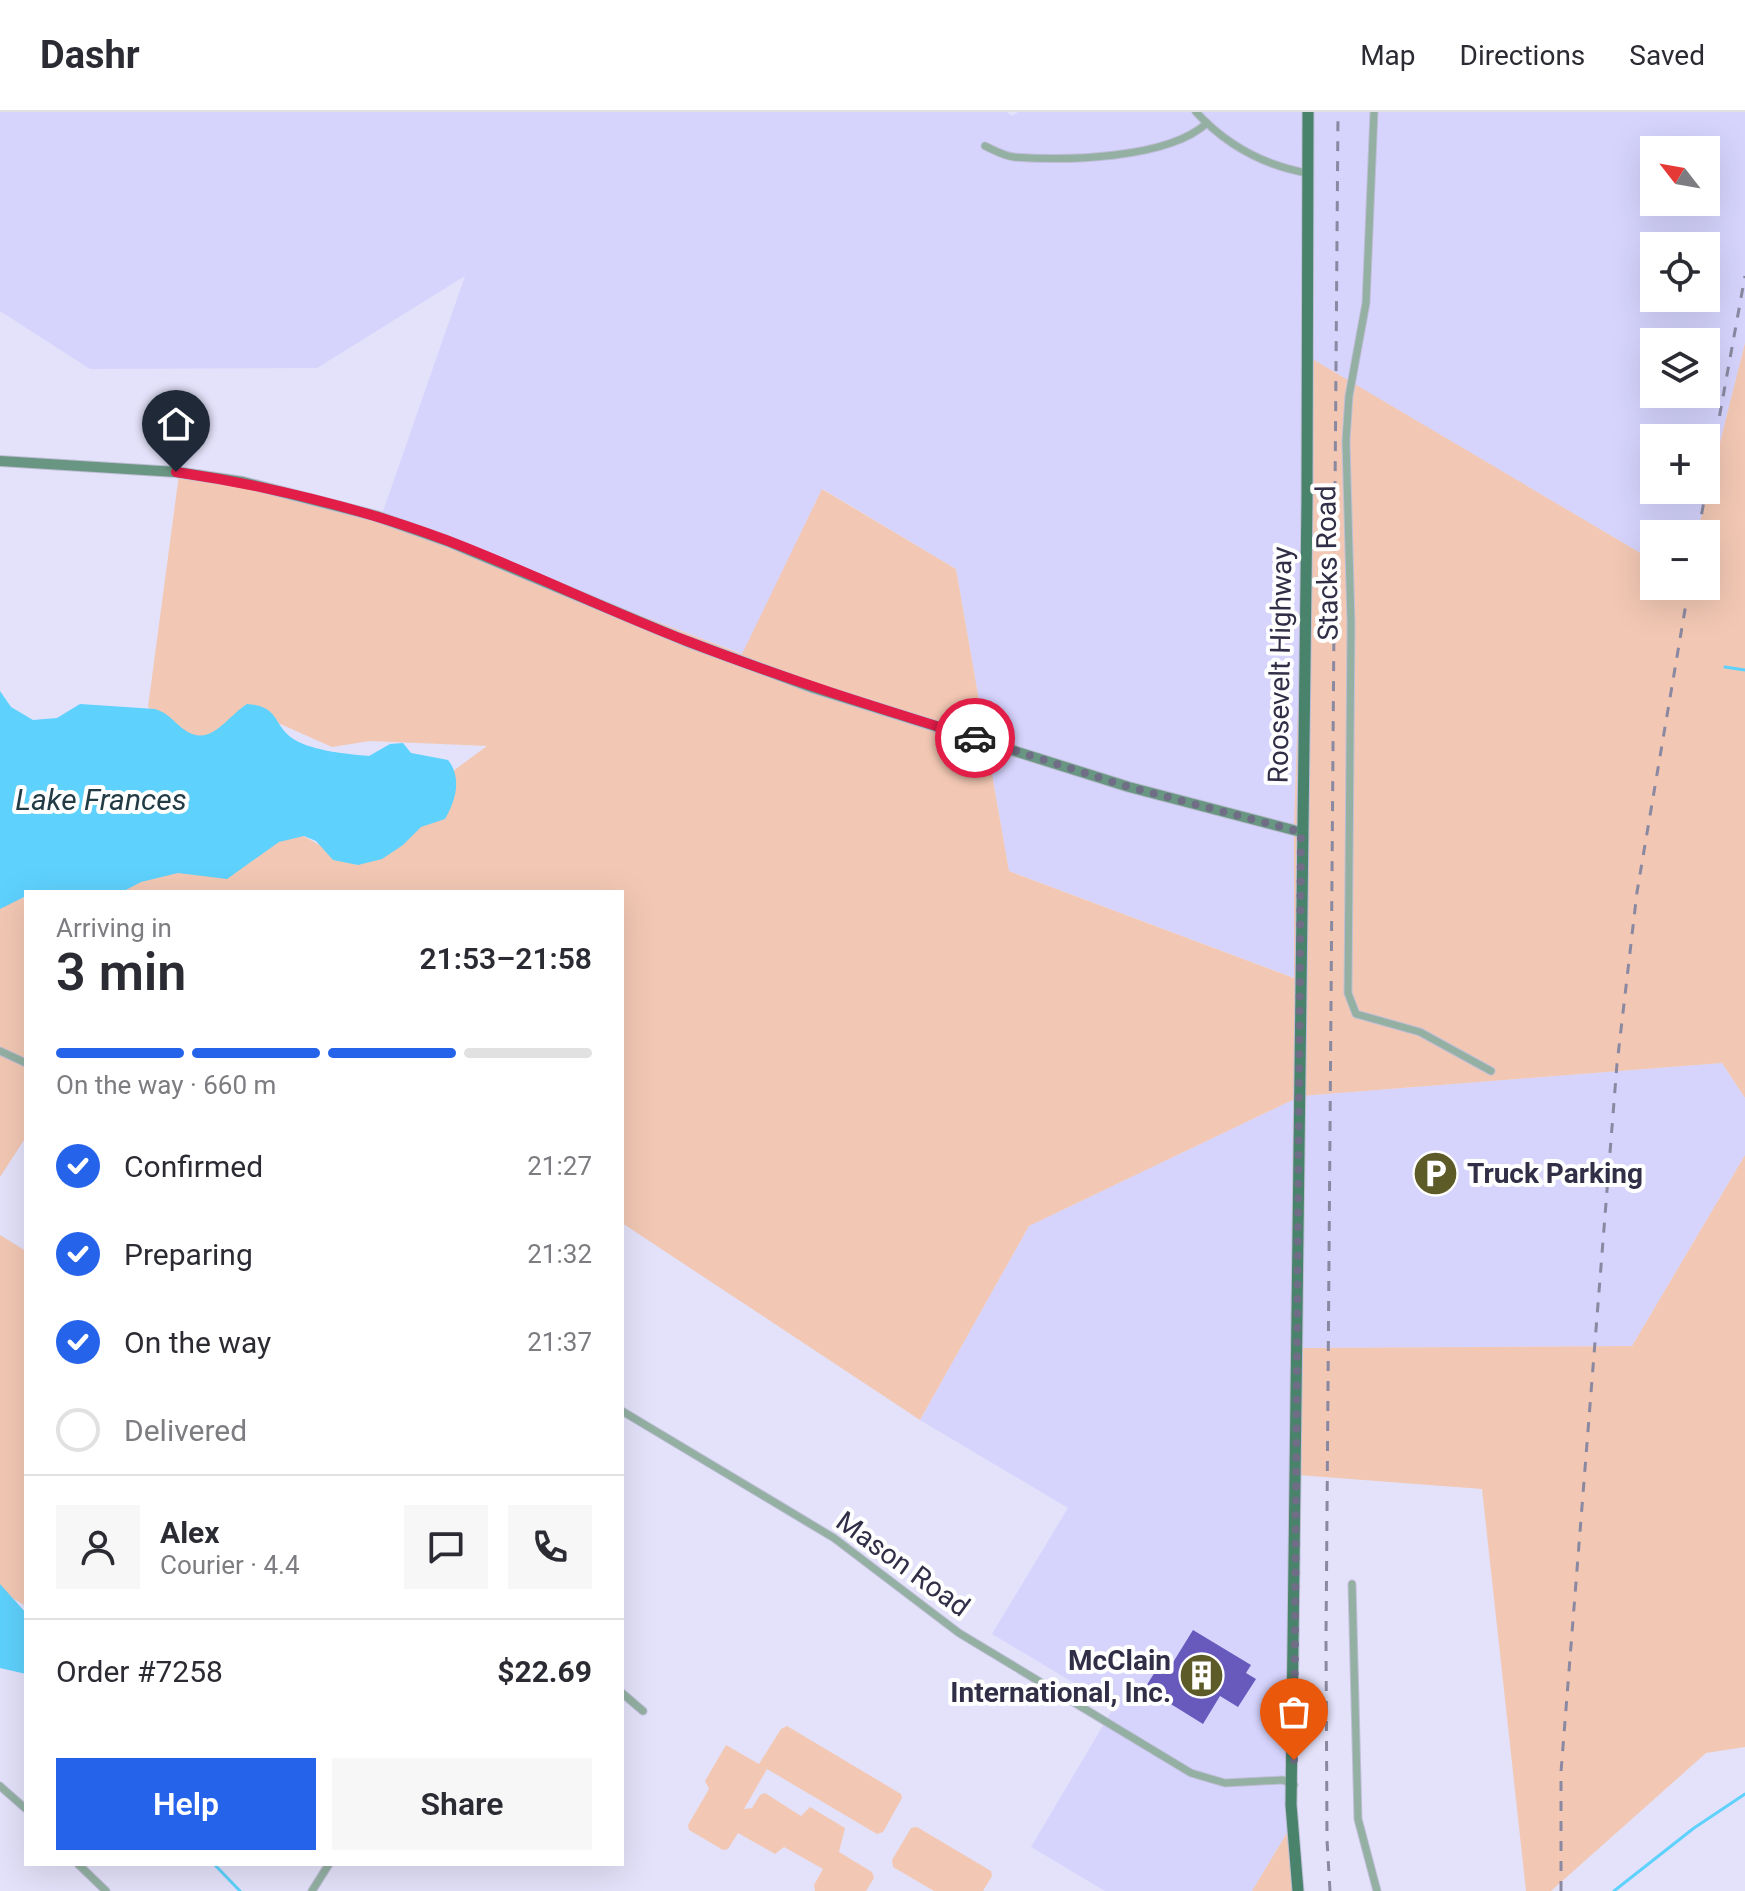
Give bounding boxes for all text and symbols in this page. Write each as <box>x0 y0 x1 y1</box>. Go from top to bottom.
text: Dashr <box>40 33 140 77</box>
text: Map <box>1360 39 1416 72</box>
text: Directions <box>1460 39 1585 72</box>
text: Saved <box>1629 39 1705 72</box>
north arrow <box>1640 136 1720 216</box>
map controls <box>1640 136 1720 600</box>
button: locate <box>1640 232 1720 312</box>
button: layers <box>1640 328 1720 408</box>
pin <box>142 390 210 472</box>
icon: home <box>154 402 198 446</box>
button: + <box>1640 424 1720 504</box>
street label: Stacks Road <box>1309 485 1345 641</box>
button: − <box>1640 520 1720 600</box>
street label: Roosevelt Highway <box>1261 546 1299 784</box>
courier <box>935 698 1015 778</box>
icon: car <box>953 716 997 760</box>
water label: Lake Frances <box>15 782 187 817</box>
text: Arriving in <box>56 913 172 943</box>
text: 21:53–21:58 <box>419 941 592 976</box>
text: 3 min <box>56 942 186 1003</box>
text: On the way · 660 m <box>56 1070 276 1100</box>
icon: check <box>56 1144 100 1188</box>
text: Confirmed <box>124 1149 263 1184</box>
parking icon: Truck Parking <box>1412 1149 1460 1197</box>
text: 21:27 <box>527 1151 592 1181</box>
place label: Truck Parking <box>1467 1157 1643 1190</box>
icon: check <box>56 1232 100 1276</box>
text: Preparing <box>124 1237 253 1272</box>
text: 21:32 <box>527 1239 592 1269</box>
icon: check <box>56 1320 100 1364</box>
text: On the way <box>124 1325 271 1360</box>
text: 21:37 <box>527 1327 592 1357</box>
text: Delivered <box>124 1413 247 1448</box>
button: person <box>56 1505 140 1589</box>
button: chat <box>404 1505 488 1589</box>
button: phone <box>508 1505 592 1589</box>
street label: Mason Road <box>830 1505 976 1623</box>
text: Alex <box>160 1515 220 1550</box>
text: Courier · 4.4 <box>160 1550 300 1580</box>
place label: McClain International, Inc. <box>950 1644 1171 1709</box>
building icon: McClain International, Inc. <box>1178 1652 1226 1700</box>
text: Order #7258 <box>56 1654 223 1689</box>
text: $22.69 <box>497 1654 592 1689</box>
pin <box>1260 1678 1328 1760</box>
icon: bag <box>1272 1690 1316 1734</box>
button: Help <box>56 1758 316 1850</box>
button: Share <box>332 1758 592 1850</box>

